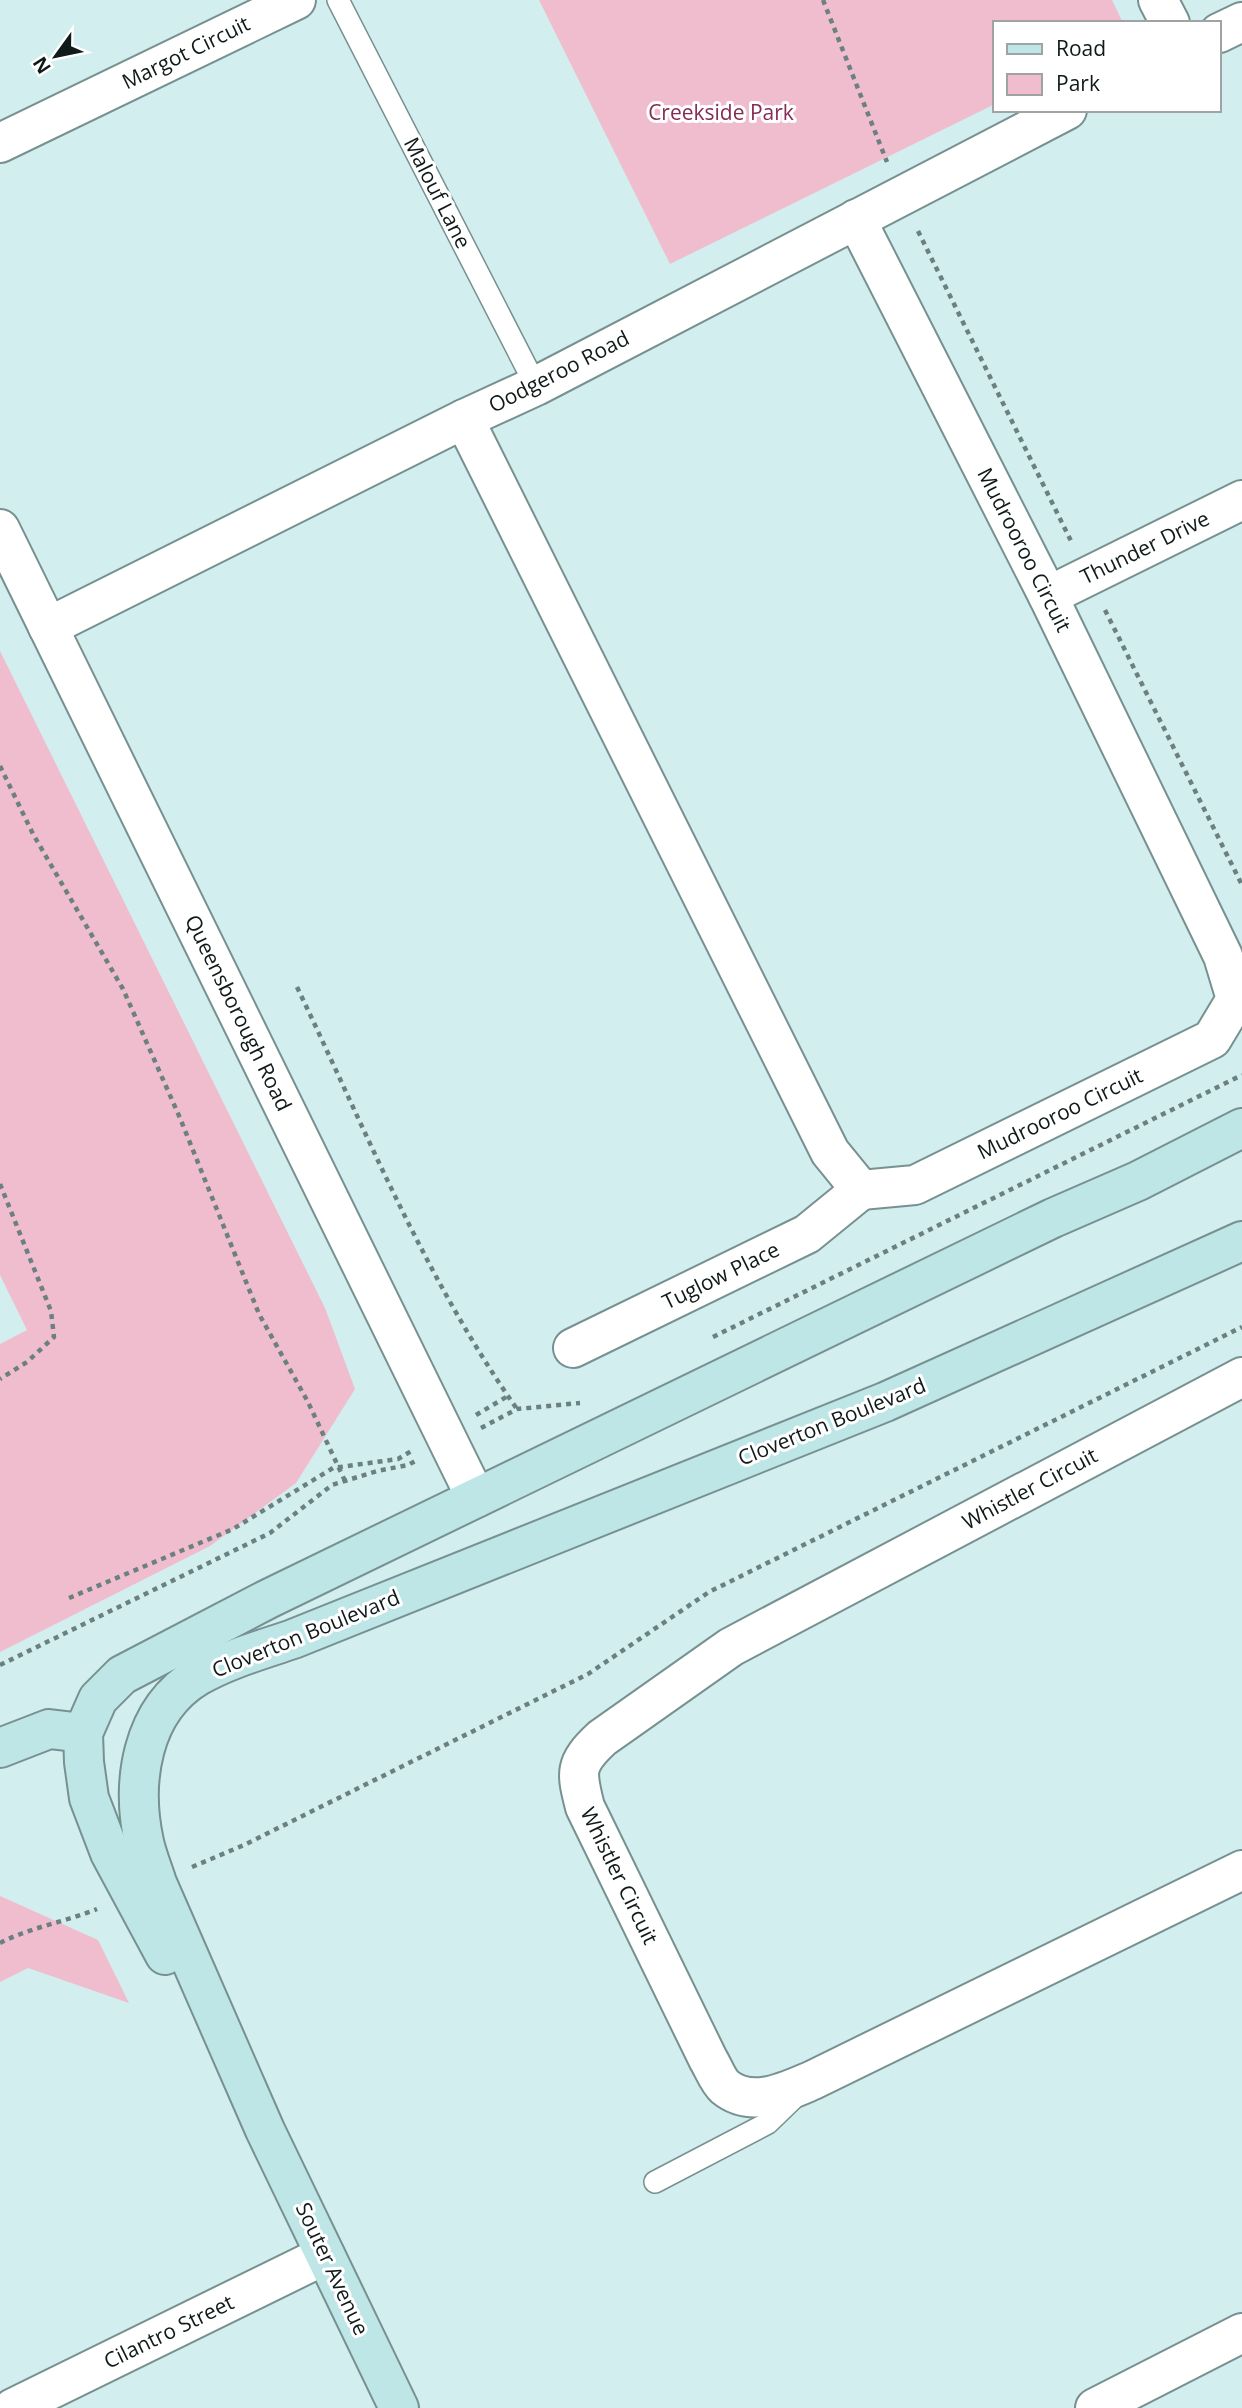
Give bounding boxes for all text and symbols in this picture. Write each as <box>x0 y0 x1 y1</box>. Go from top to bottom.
street label: Margot Circuit <box>117 9 254 95</box>
north arrow <box>21 21 91 91</box>
legend <box>993 21 1221 112</box>
text: Road <box>1056 34 1106 62</box>
text: N <box>27 52 57 79</box>
text: Park <box>1056 69 1100 97</box>
park label: Creekside Park <box>648 98 794 126</box>
street label: Malouf Lane <box>398 132 478 253</box>
street label: Oodgeroo Road <box>483 324 634 419</box>
street label: Mudrooroo Circuit <box>971 463 1078 636</box>
street label: Thunder Drive <box>1075 504 1214 590</box>
street label: Queensborough Road <box>179 910 299 1115</box>
street label: Mudrooroo Circuit <box>972 1061 1147 1165</box>
street label: Tuglow Place <box>657 1235 784 1316</box>
street label: Cloverton Boulevard <box>734 1371 930 1472</box>
street label: Whistler Circuit <box>957 1441 1102 1535</box>
street label: Cloverton Boulevard <box>208 1583 404 1684</box>
street label: Whistler Circuit <box>575 1802 665 1949</box>
street label: Souter Avenue <box>290 2198 376 2340</box>
street label: Cilantro Street <box>99 2288 238 2375</box>

